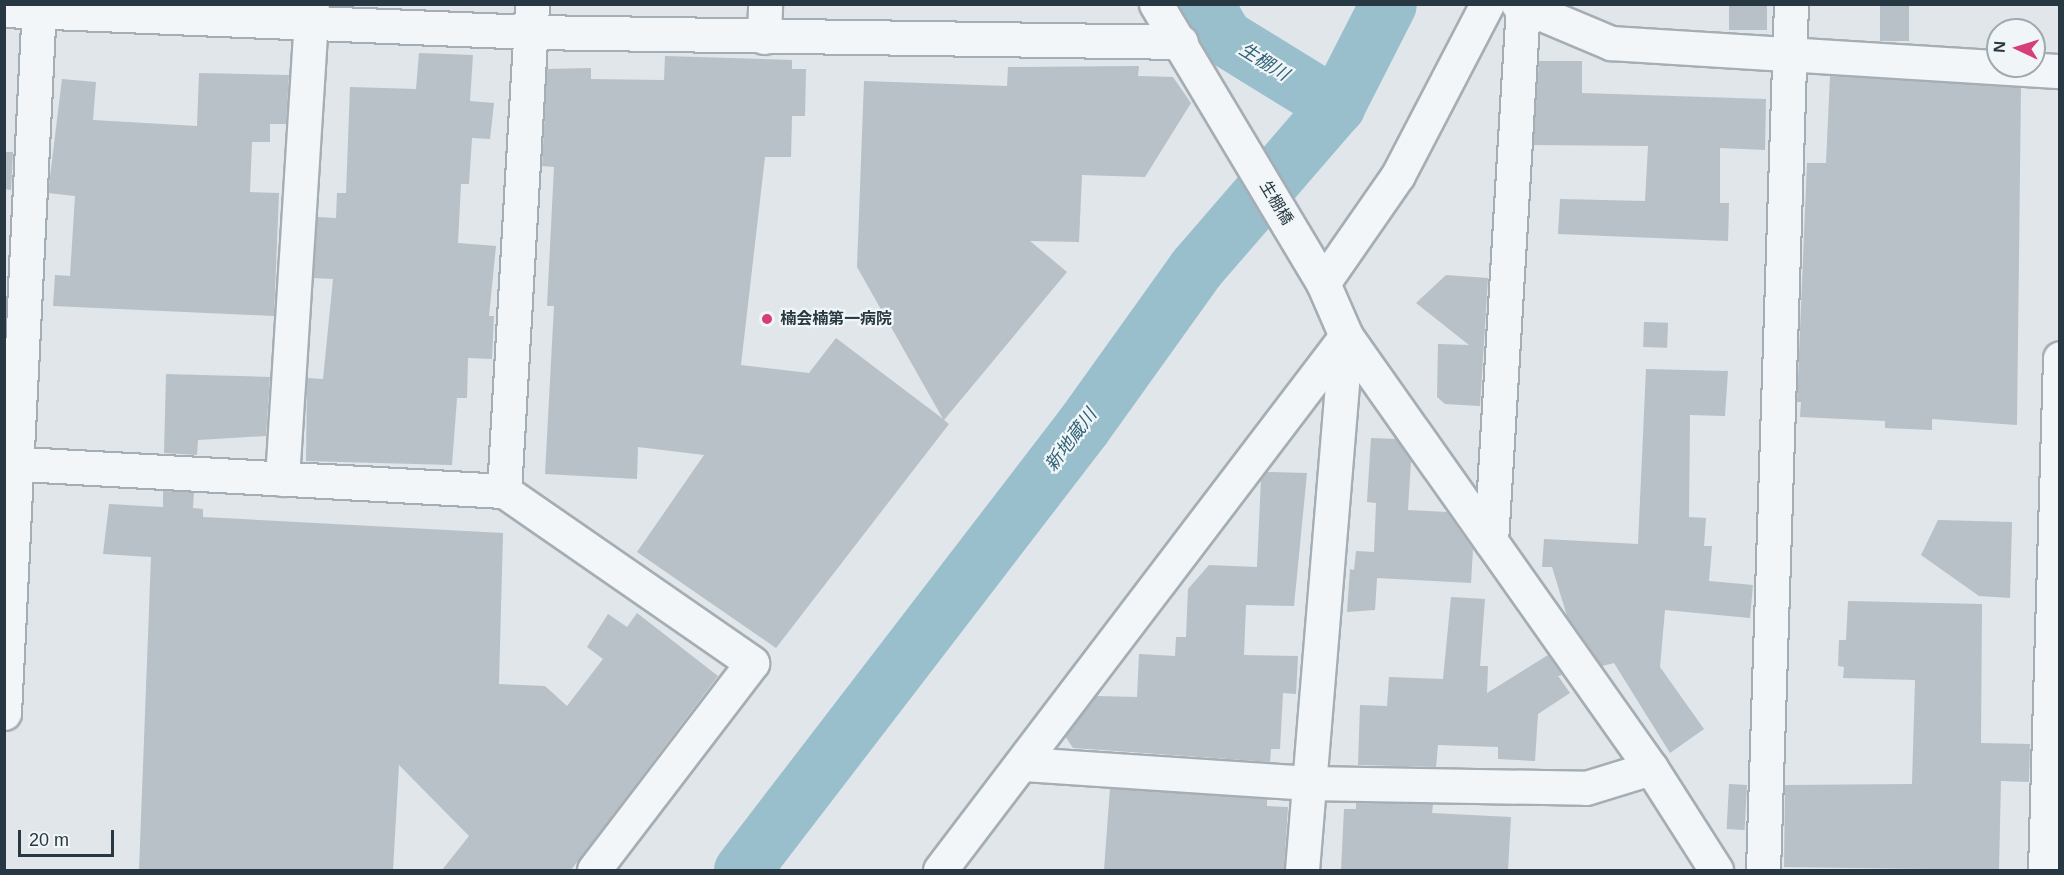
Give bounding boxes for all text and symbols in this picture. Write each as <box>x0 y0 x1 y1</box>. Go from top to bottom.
north arrow <box>1986 18 2046 78</box>
water label: 生棚川 <box>1235 39 1293 85</box>
text: N <box>1991 40 2008 53</box>
street label: 生棚橋 <box>1255 177 1297 229</box>
place label: 楠会楠第一病院 <box>780 309 892 329</box>
marker: 楠会楠第一病院 <box>758 310 776 328</box>
water label: 新地蔵川 <box>1041 405 1101 475</box>
scale bar <box>21 818 117 856</box>
text: 20 m <box>29 830 69 850</box>

